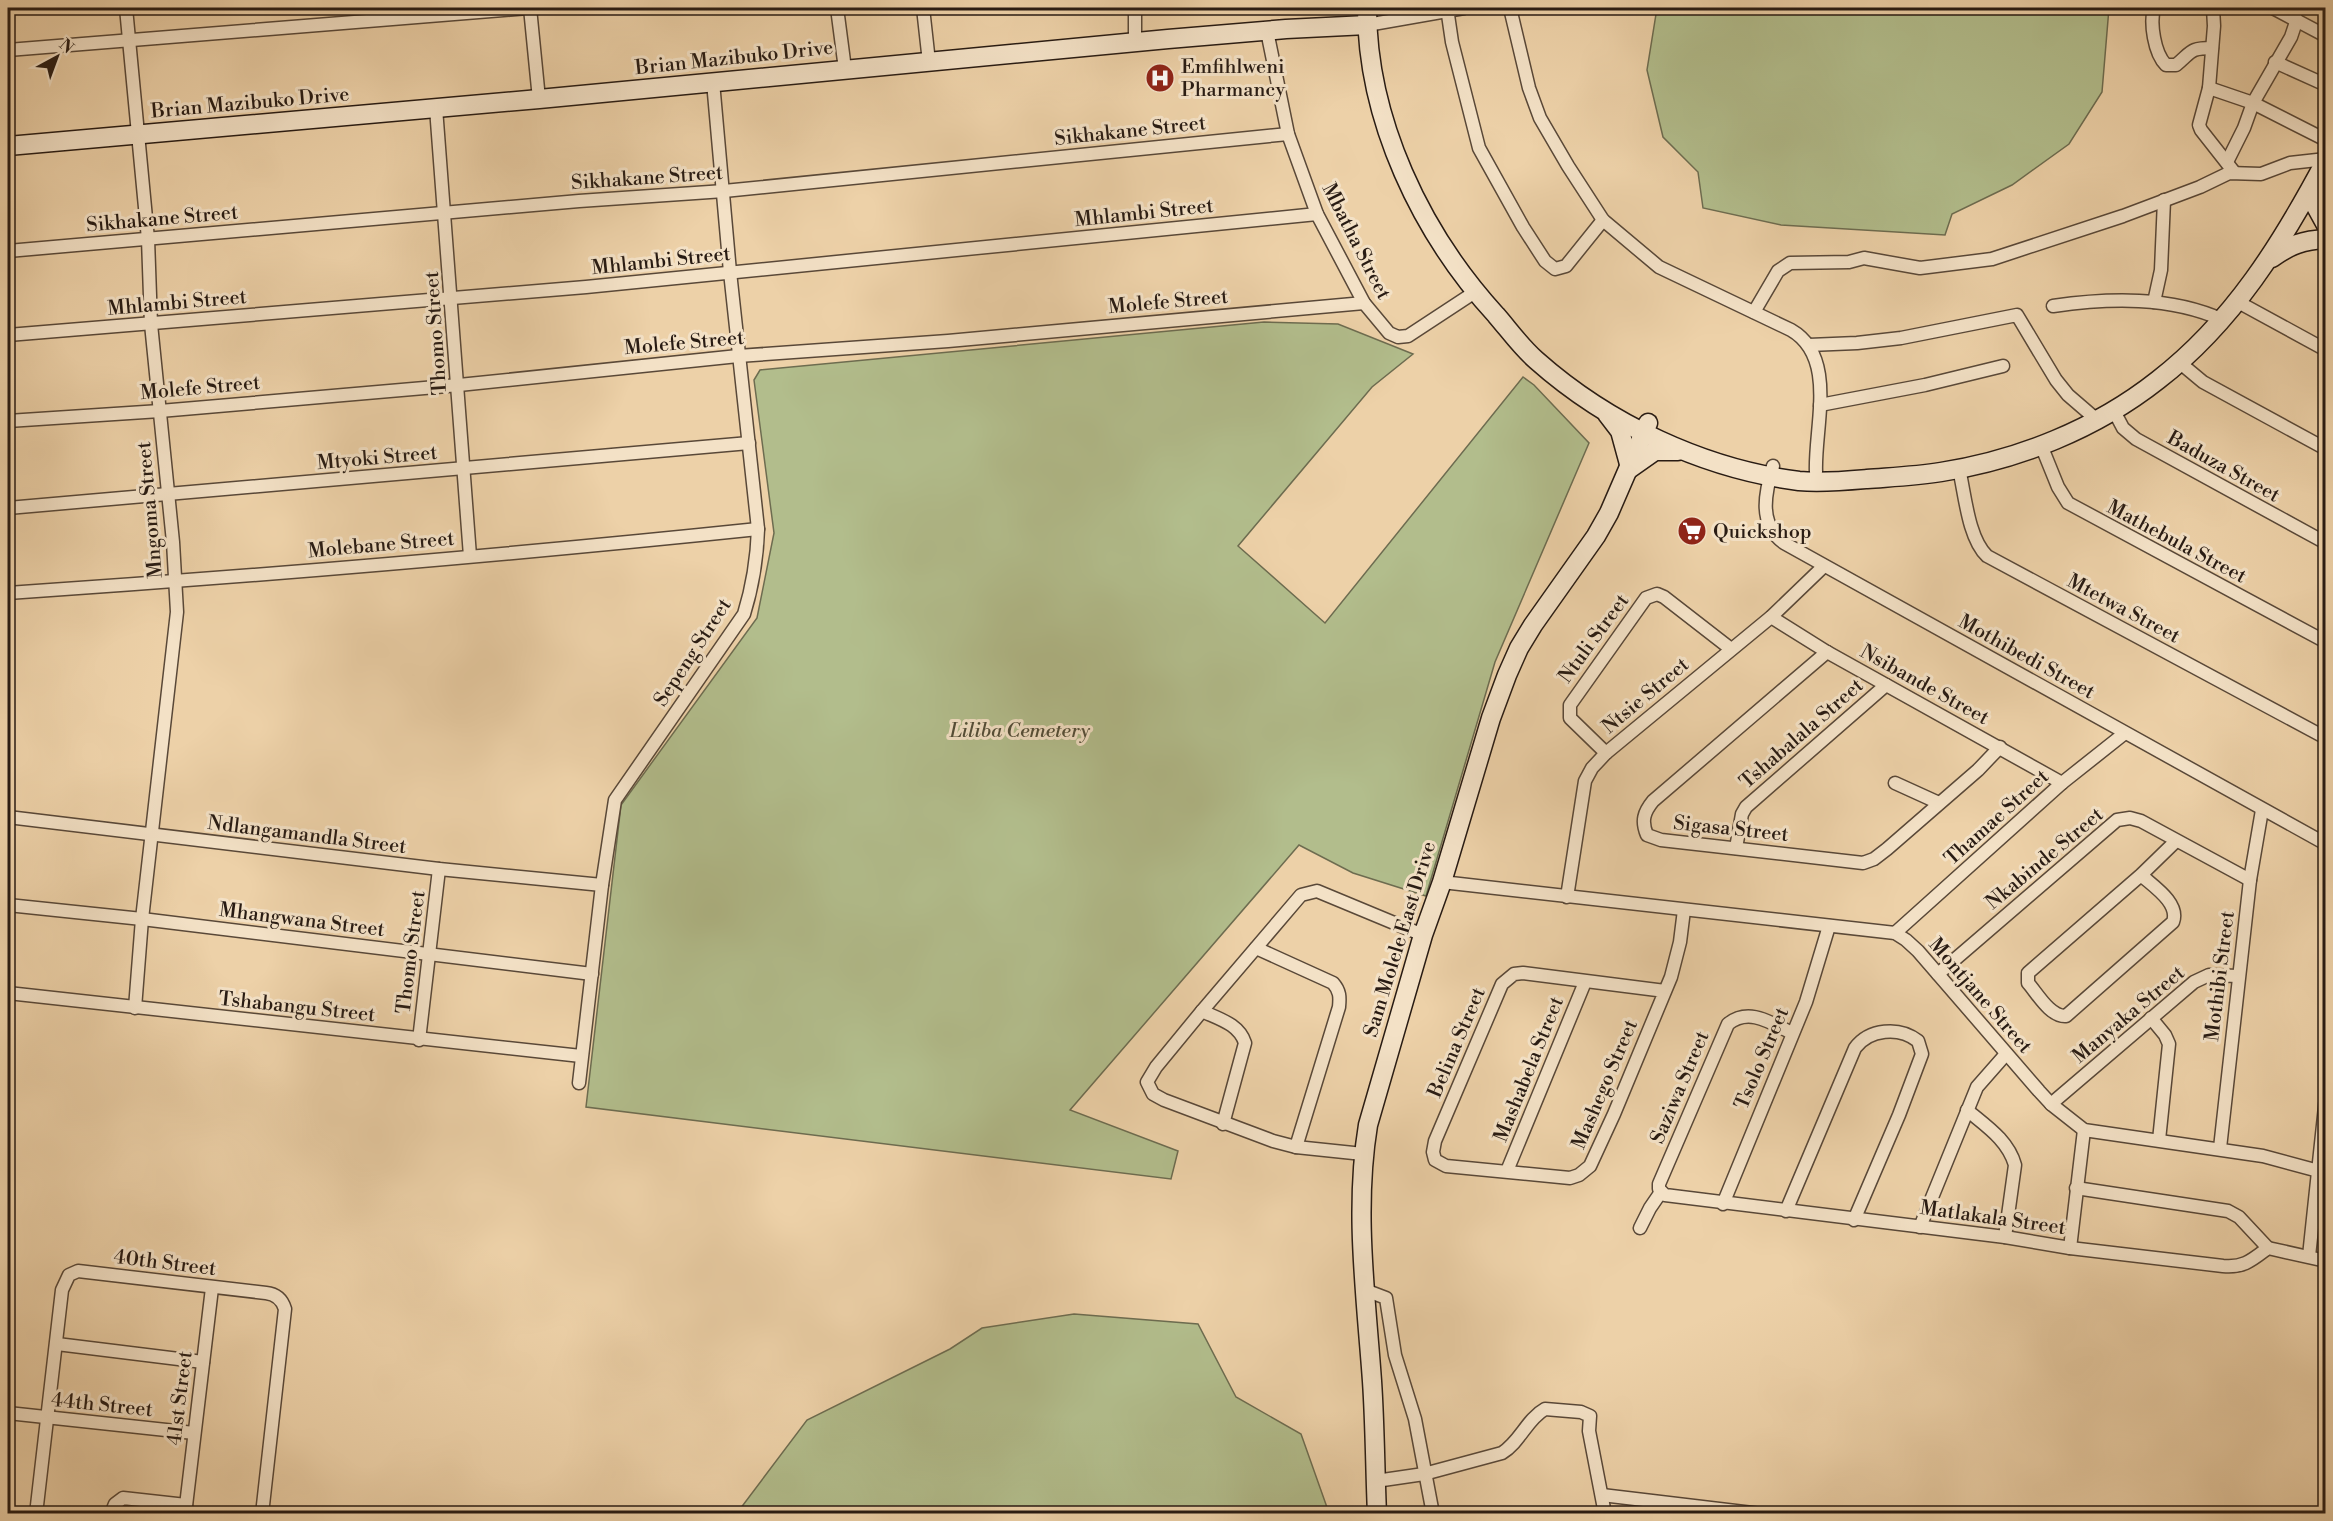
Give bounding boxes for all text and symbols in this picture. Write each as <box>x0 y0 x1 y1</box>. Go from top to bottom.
north arrow <box>27 27 87 87</box>
text: N <box>55 35 78 58</box>
street label: Brian Mazibuko Drive <box>633 36 834 81</box>
place label: Emfihlweni Pharmancy <box>1181 55 1285 103</box>
hospital icon: Emfihlweni Pharmancy <box>1144 62 1176 94</box>
street label: Brian Mazibuko Drive <box>149 82 350 125</box>
street label: Sikhakane Street <box>1053 111 1207 152</box>
street label: Sikhakane Street <box>570 161 724 196</box>
street label: Mbatha Street <box>1316 179 1396 304</box>
street label: Mhlambi Street <box>1073 194 1215 233</box>
street label: Sikhakane Street <box>85 200 239 239</box>
street label: Mhlambi Street <box>590 242 732 281</box>
street label: Thomo Street <box>420 270 453 396</box>
street label: Mhlambi Street <box>107 285 248 322</box>
street label: Molefe Street <box>1107 285 1229 320</box>
street label: Molefe Street <box>623 326 745 361</box>
street label: Molefe Street <box>139 371 261 406</box>
street label: Baduza Street <box>2162 426 2284 509</box>
street label: Mngoma Street <box>132 440 169 579</box>
street label: Mtyoki Street <box>316 441 438 476</box>
street label: Mathebula Street <box>2102 495 2250 590</box>
supermarket icon: Quickshop <box>1676 515 1708 547</box>
place label: Quickshop <box>1713 520 1811 545</box>
street label: Molebane Street <box>307 527 455 564</box>
street label: Mtetwa Street <box>2063 569 2184 650</box>
street label: Ntuli Street <box>1553 589 1635 688</box>
street label: Sepeng Street <box>649 594 738 712</box>
street label: Mothibedi Street <box>1954 609 2099 705</box>
street label: Nsibande Street <box>1855 640 1993 731</box>
street label: Ntsie Street <box>1597 653 1695 740</box>
street label: Tshabalala Street <box>1735 674 1869 795</box>
park label: Liliba Cemetery <box>949 719 1091 744</box>
street label: Thamae Street <box>1940 765 2054 872</box>
street label: Nkabinde Street <box>1981 803 2109 916</box>
street label: Ndlangamandla Street <box>206 811 408 860</box>
street label: Sigasa Street <box>1672 811 1790 848</box>
street label: Sam Molele East Drive <box>1359 839 1442 1040</box>
street label: Thomo Street <box>392 889 431 1015</box>
street label: Mhangwana Street <box>218 898 386 943</box>
street label: Mothibi Street <box>2200 910 2241 1043</box>
street label: Montjane Street <box>1923 933 2037 1059</box>
street label: Manyaka Street <box>2068 961 2190 1069</box>
street label: Belina Street <box>1423 984 1492 1102</box>
street label: Tshabangu Street <box>217 987 376 1028</box>
street label: Mashabela Street <box>1489 993 1570 1146</box>
street label: Tsolo Street <box>1730 1004 1795 1113</box>
street label: Mashego Street <box>1567 1016 1644 1153</box>
street label: Saziwa Street <box>1645 1027 1715 1148</box>
street label: Matlakala Street <box>1918 1196 2067 1241</box>
street label: 40th Street <box>112 1245 217 1282</box>
street label: 41st Street <box>162 1350 199 1447</box>
street label: 44th Street <box>50 1388 154 1423</box>

